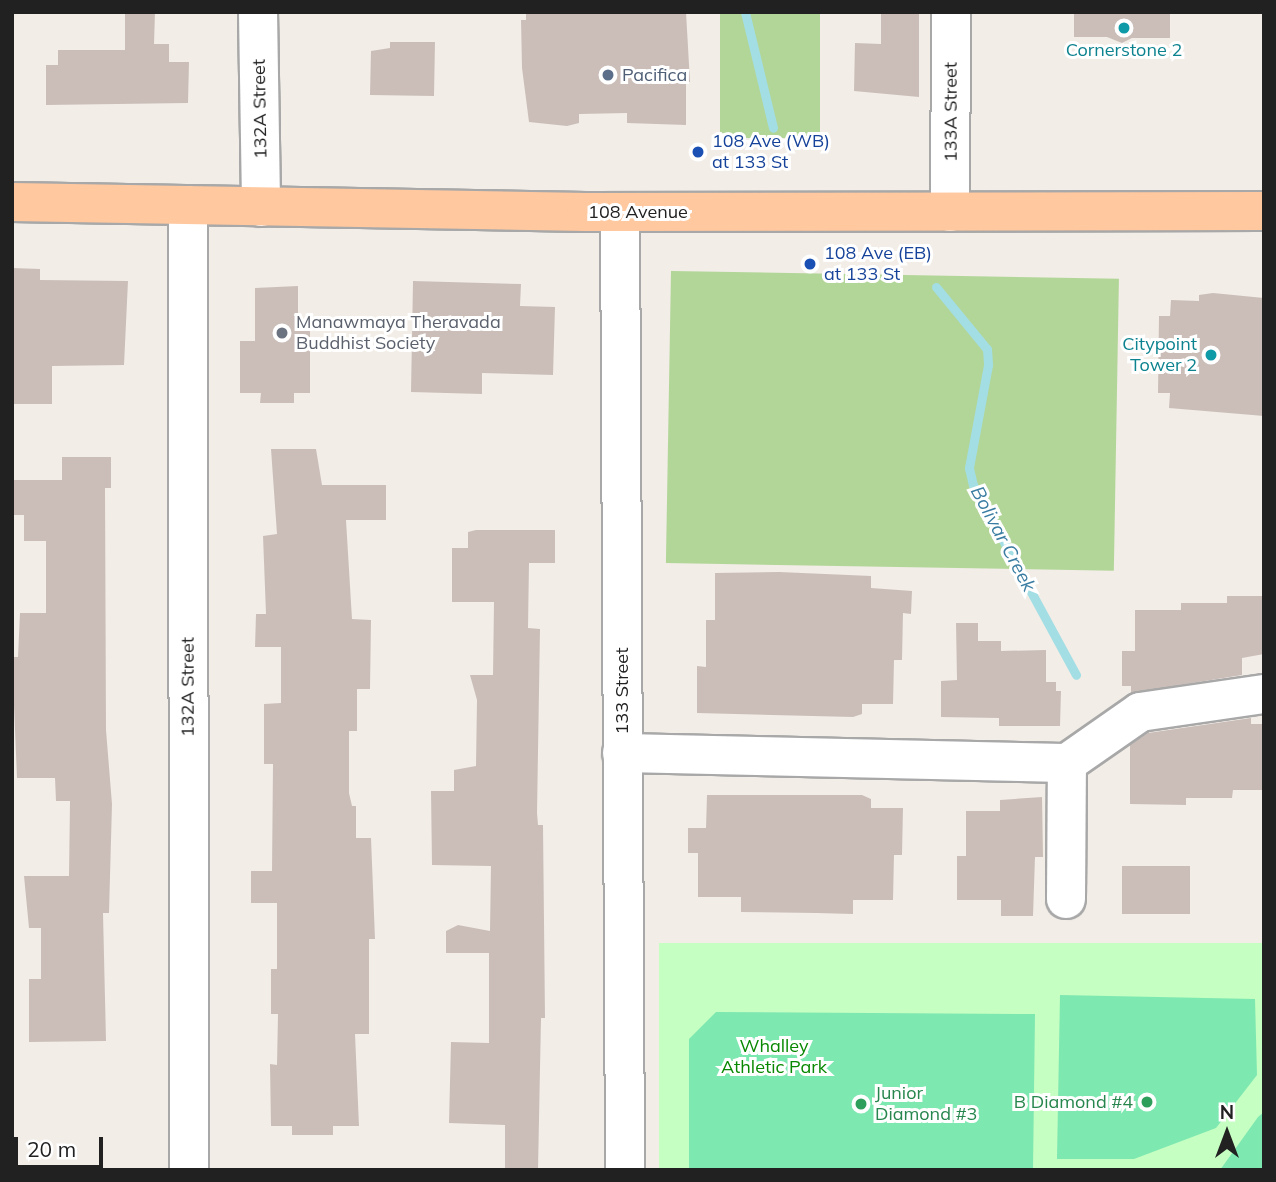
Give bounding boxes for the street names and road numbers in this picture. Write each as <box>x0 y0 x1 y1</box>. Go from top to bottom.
street label: 132A Street <box>248 59 272 159</box>
street label: 133A Street <box>940 62 962 162</box>
street label: 108 Avenue <box>588 201 688 223</box>
street label: 132A Street <box>177 637 199 737</box>
street label: 133 Street <box>611 648 633 734</box>

